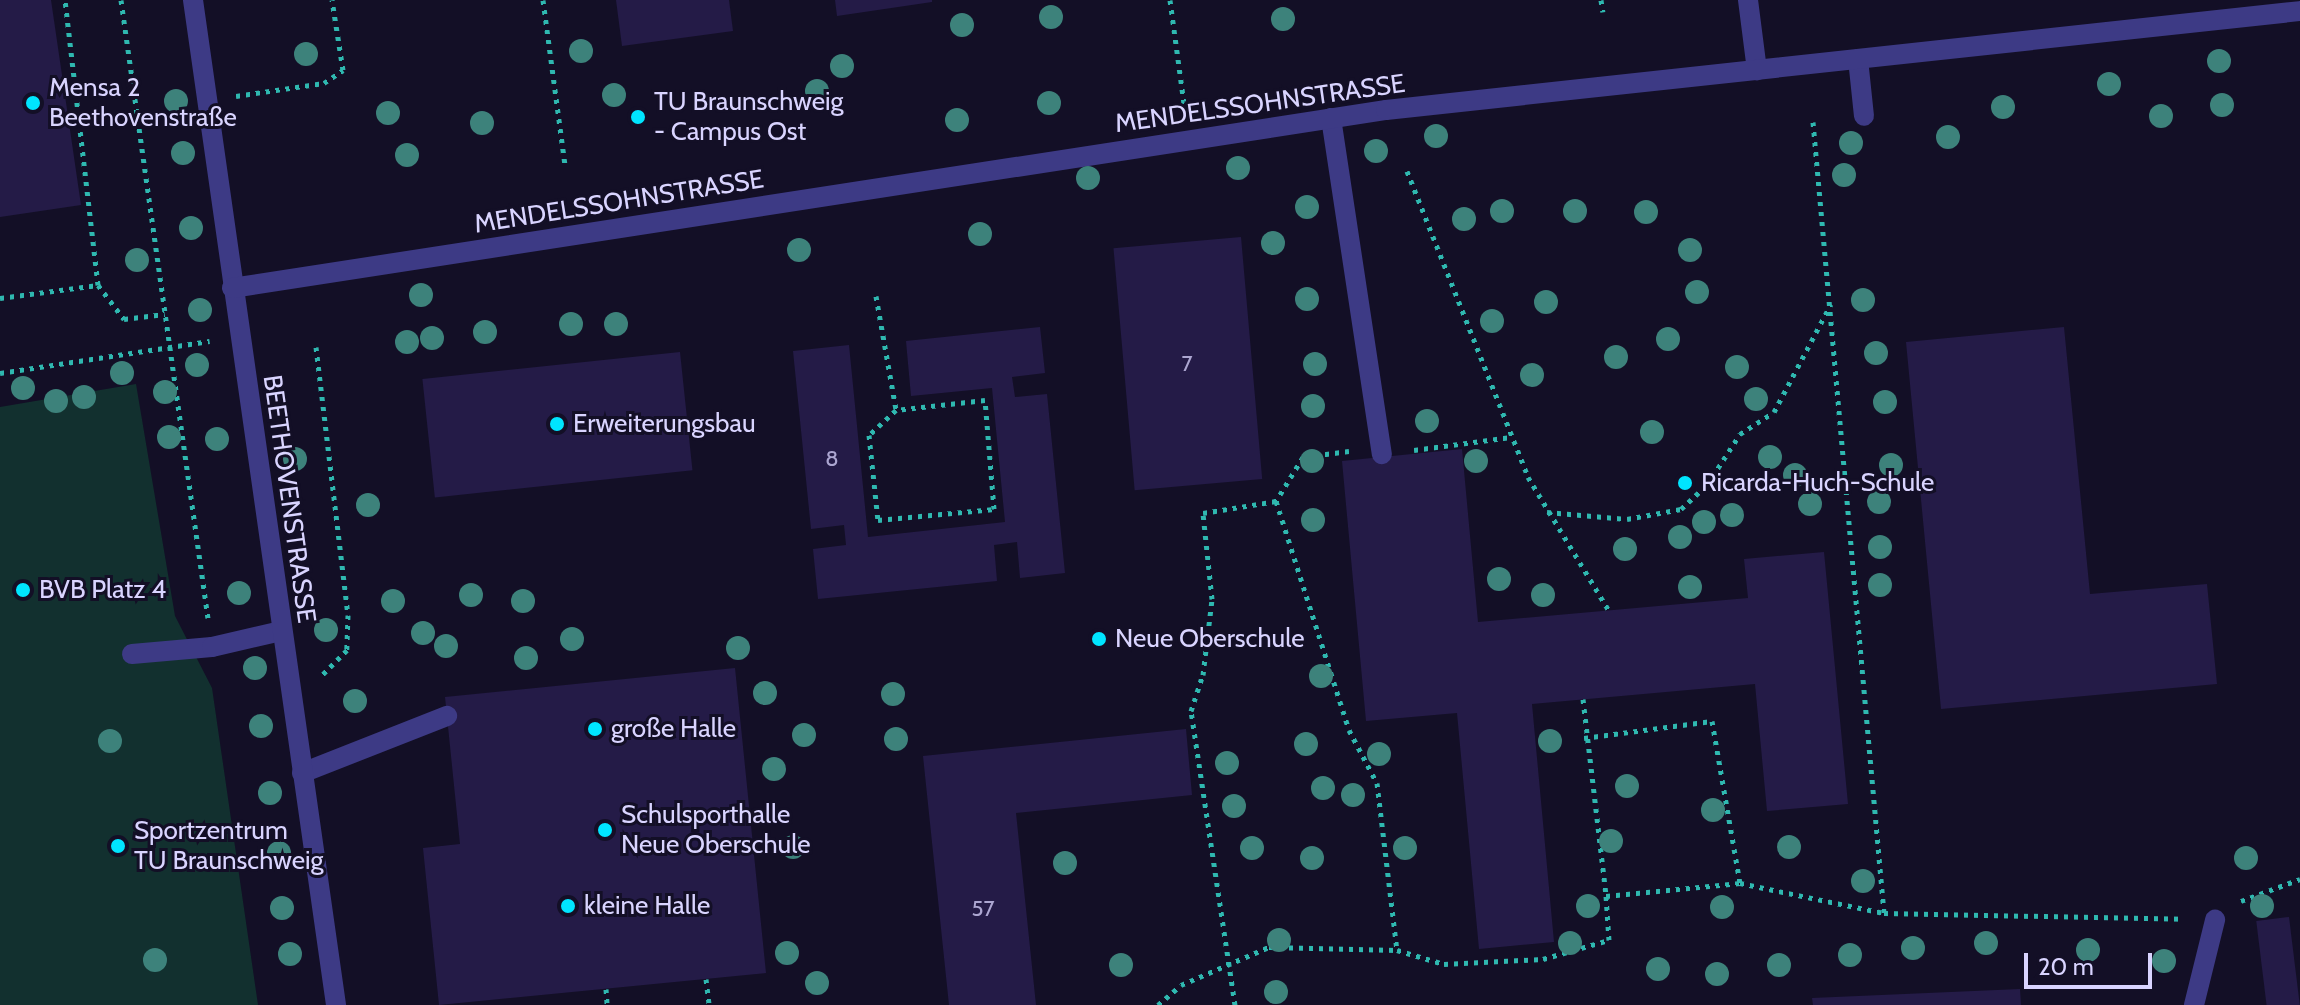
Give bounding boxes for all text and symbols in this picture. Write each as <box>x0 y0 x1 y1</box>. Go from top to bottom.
street label: MENDELSSOHNSTRASSE <box>1113 68 1407 140</box>
place label: Mensa 2 Beethovenstraße <box>49 72 237 134</box>
place label: TU Braunschweig - Campus Ost <box>654 86 844 148</box>
marker: Mensa 2 Beethovenstraße <box>24 94 42 112</box>
marker: TU Braunschweig - Campus Ost <box>629 108 647 126</box>
street label: MENDELSSOHNSTRASSE <box>472 164 766 240</box>
house number: 7 <box>1181 351 1193 377</box>
street label: BEETHOVENSTRASSE <box>256 373 322 625</box>
place label: Erweiterungsbau <box>573 408 756 440</box>
marker: Erweiterungsbau <box>548 415 566 433</box>
house number: 8 <box>825 446 839 472</box>
place label: Ricarda-Huch-Schule <box>1701 467 1934 499</box>
marker: Ricarda-Huch-Schule <box>1676 474 1694 492</box>
place label: BVB Platz 4 <box>39 574 166 606</box>
marker: BVB Platz 4 <box>14 581 32 599</box>
place label: Neue Oberschule <box>1115 623 1304 655</box>
marker: Neue Oberschule <box>1090 630 1108 648</box>
place label: große Halle <box>611 713 736 745</box>
marker: große Halle <box>586 720 604 738</box>
place label: Schulsporthalle Neue Oberschule <box>621 799 810 860</box>
place label: Sportzentrum TU Braunschweig <box>134 815 324 876</box>
marker: Schulsporthalle Neue Oberschule <box>596 821 614 839</box>
marker: Sportzentrum TU Braunschweig <box>109 837 127 855</box>
place label: kleine Halle <box>584 890 710 922</box>
house number: 57 <box>972 896 994 922</box>
marker: kleine Halle <box>559 897 577 915</box>
scale bar <box>2028 937 2156 987</box>
text: 20 m <box>2038 952 2094 981</box>

